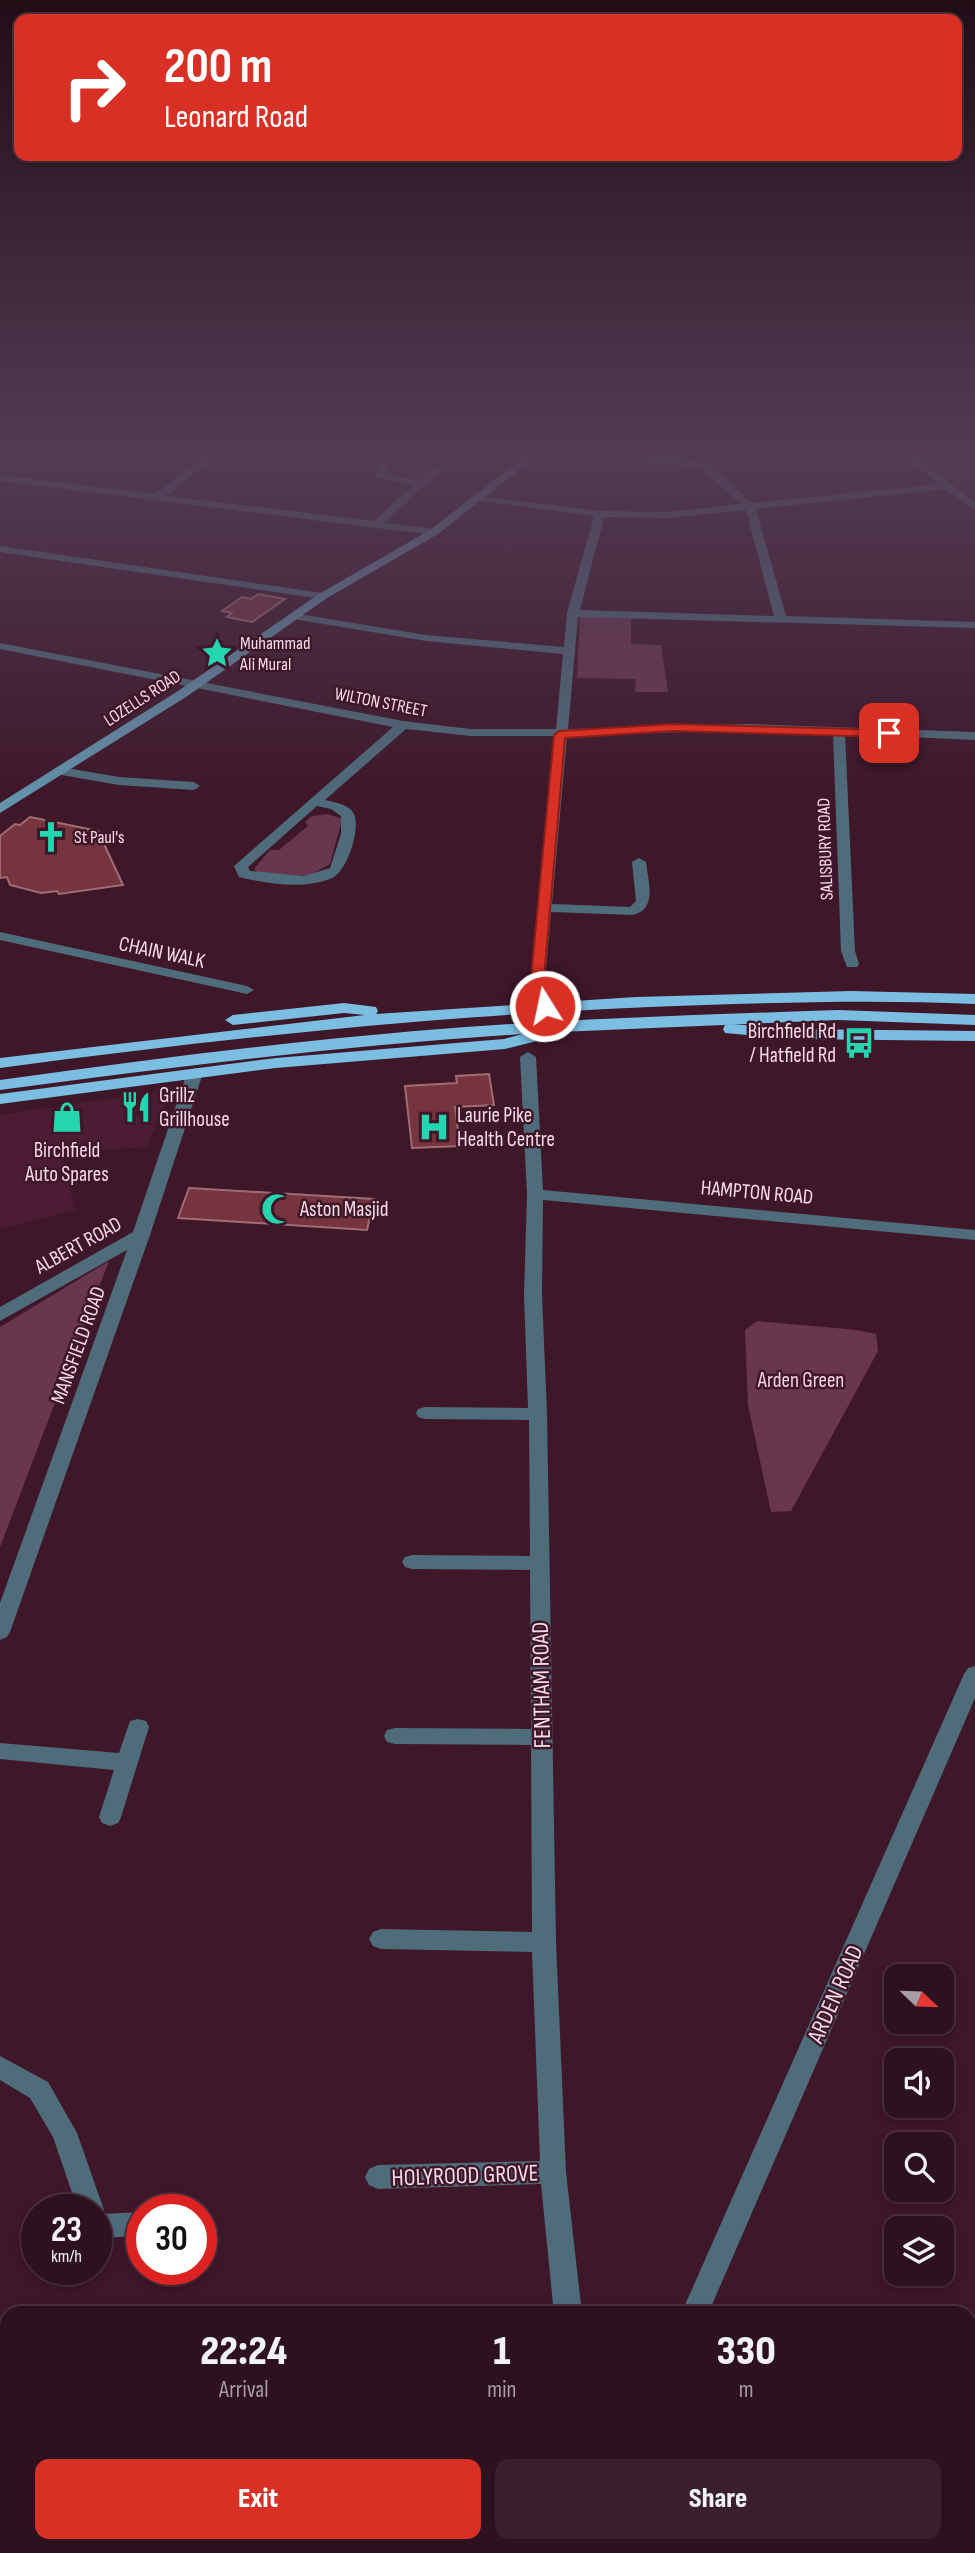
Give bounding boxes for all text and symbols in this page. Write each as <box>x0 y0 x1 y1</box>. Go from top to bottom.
text: 200 m <box>164 38 272 97</box>
icon: right <box>49 42 140 133</box>
text: Leonard Road <box>164 98 308 137</box>
place label: Muhammad Ali Mural <box>239 633 310 675</box>
place icon: Muhammad Ali Mural <box>200 636 234 670</box>
street label: LOZELLS ROAD <box>100 666 185 731</box>
street label: WILTON STREET <box>333 683 429 722</box>
pin <box>859 703 919 763</box>
icon: arrive <box>870 714 908 752</box>
street label: SALISBURY ROAD <box>813 798 838 900</box>
church icon: St Paul's <box>34 820 68 854</box>
place label: St Paul's <box>74 827 125 848</box>
street label: CHAIN WALK <box>116 931 208 974</box>
position arrow <box>508 969 582 1043</box>
place label: Birchfield Rd / Hatfield Rd <box>748 1019 836 1068</box>
bus stop icon: Birchfield Rd / Hatfield Rd <box>842 1026 876 1060</box>
place label: Grillz Grillhouse <box>159 1083 230 1132</box>
restaurant icon: Grillz Grillhouse <box>119 1090 153 1124</box>
shop icon: Birchfield Auto Spares <box>50 1100 84 1134</box>
place label: Laurie Pike Health Centre <box>457 1103 555 1152</box>
hospital icon: Laurie Pike Health Centre <box>417 1110 451 1144</box>
place label: Birchfield Auto Spares <box>24 1138 109 1187</box>
street label: HAMPTON ROAD <box>700 1175 814 1210</box>
mosque icon: Aston Masjid <box>260 1192 294 1226</box>
place label: Aston Masjid <box>299 1197 388 1222</box>
street label: ALBERT ROAD <box>30 1211 126 1280</box>
street label: MANSFIELD ROAD <box>46 1283 111 1407</box>
park label: Arden Green <box>757 1368 844 1393</box>
street label: FENTHAM ROAD <box>526 1621 557 1749</box>
street label: ARDEN ROAD <box>801 1941 870 2048</box>
north arrow <box>884 1964 954 2034</box>
map controls <box>884 1964 954 2286</box>
button: sound <box>884 2048 954 2118</box>
button: search <box>884 2132 954 2202</box>
street label: HOLYROOD GROVE <box>391 2158 539 2193</box>
speed limit sign: 30 <box>126 2194 217 2285</box>
text: 23 <box>51 2209 82 2252</box>
button: layers <box>884 2216 954 2286</box>
text: km/h <box>51 2246 82 2267</box>
text: 22:24 <box>200 2326 287 2377</box>
text: 1 <box>493 2326 510 2377</box>
text: 330 <box>716 2326 776 2377</box>
text: Arrival <box>219 2376 268 2404</box>
text: min <box>487 2376 516 2404</box>
text: m <box>739 2376 753 2404</box>
button: Exit <box>35 2459 481 2539</box>
button: Share <box>495 2459 941 2539</box>

